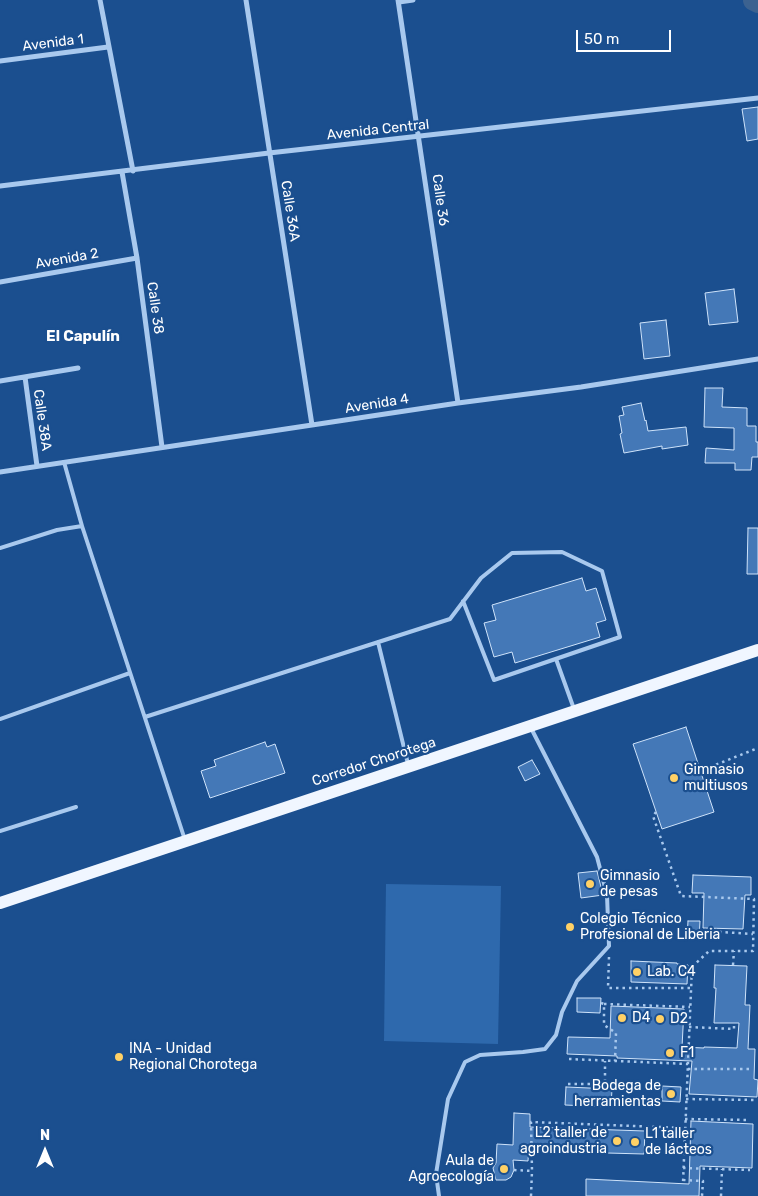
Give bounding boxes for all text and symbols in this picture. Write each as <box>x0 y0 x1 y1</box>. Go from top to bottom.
scale bar <box>578 20 673 52</box>
text: 50 m <box>584 30 619 48</box>
street label: Avenida 1 <box>21 31 85 55</box>
street label: Avenida Central <box>326 116 430 144</box>
street label: Calle 36 <box>428 173 452 227</box>
street label: Calle 36A <box>277 179 303 243</box>
street label: Avenida 2 <box>34 245 100 273</box>
street label: Calle 38 <box>143 281 167 335</box>
district label: El Capulín <box>46 328 120 346</box>
street label: Calle 38A <box>29 388 55 452</box>
street label: Avenida 4 <box>344 391 410 417</box>
street label: Corredor Chorotega <box>310 734 438 790</box>
place label: Gimnasio multiusos <box>684 762 748 794</box>
marker: Gimnasio multiusos <box>668 772 680 784</box>
place label: Gimnasio de pesas <box>600 868 660 900</box>
marker: Gimnasio de pesas <box>584 878 596 890</box>
place label: Colegio Técnico Profesional de Liberia <box>580 911 720 944</box>
marker: Colegio Técnico Profesional de Liberia <box>564 921 576 933</box>
place label: Lab. C4 <box>647 964 696 980</box>
marker: Lab. C4 <box>631 966 643 978</box>
place label: D4 <box>632 1010 650 1026</box>
place label: D2 <box>670 1011 688 1027</box>
marker: D4 <box>616 1012 628 1024</box>
marker: D2 <box>654 1013 666 1025</box>
place label: INA - Unidad Regional Chorotega <box>129 1041 257 1074</box>
place label: F1 <box>680 1045 694 1061</box>
marker: F1 <box>664 1047 676 1059</box>
marker: INA - Unidad Regional Chorotega <box>113 1051 125 1063</box>
place label: Bodega de herramientas <box>574 1078 661 1110</box>
marker: Bodega de herramientas <box>665 1088 677 1100</box>
place label: L2 taller de agroindustria <box>520 1125 607 1158</box>
north arrow <box>20 1126 70 1176</box>
place label: L1 taller de lácteos <box>645 1126 712 1158</box>
text: N <box>40 1127 50 1144</box>
marker: L2 taller de agroindustria <box>611 1135 623 1147</box>
marker: L1 taller de lácteos <box>629 1136 641 1148</box>
place label: Aula de Agroecología <box>409 1153 494 1186</box>
marker: Aula de Agroecología <box>498 1163 510 1175</box>

